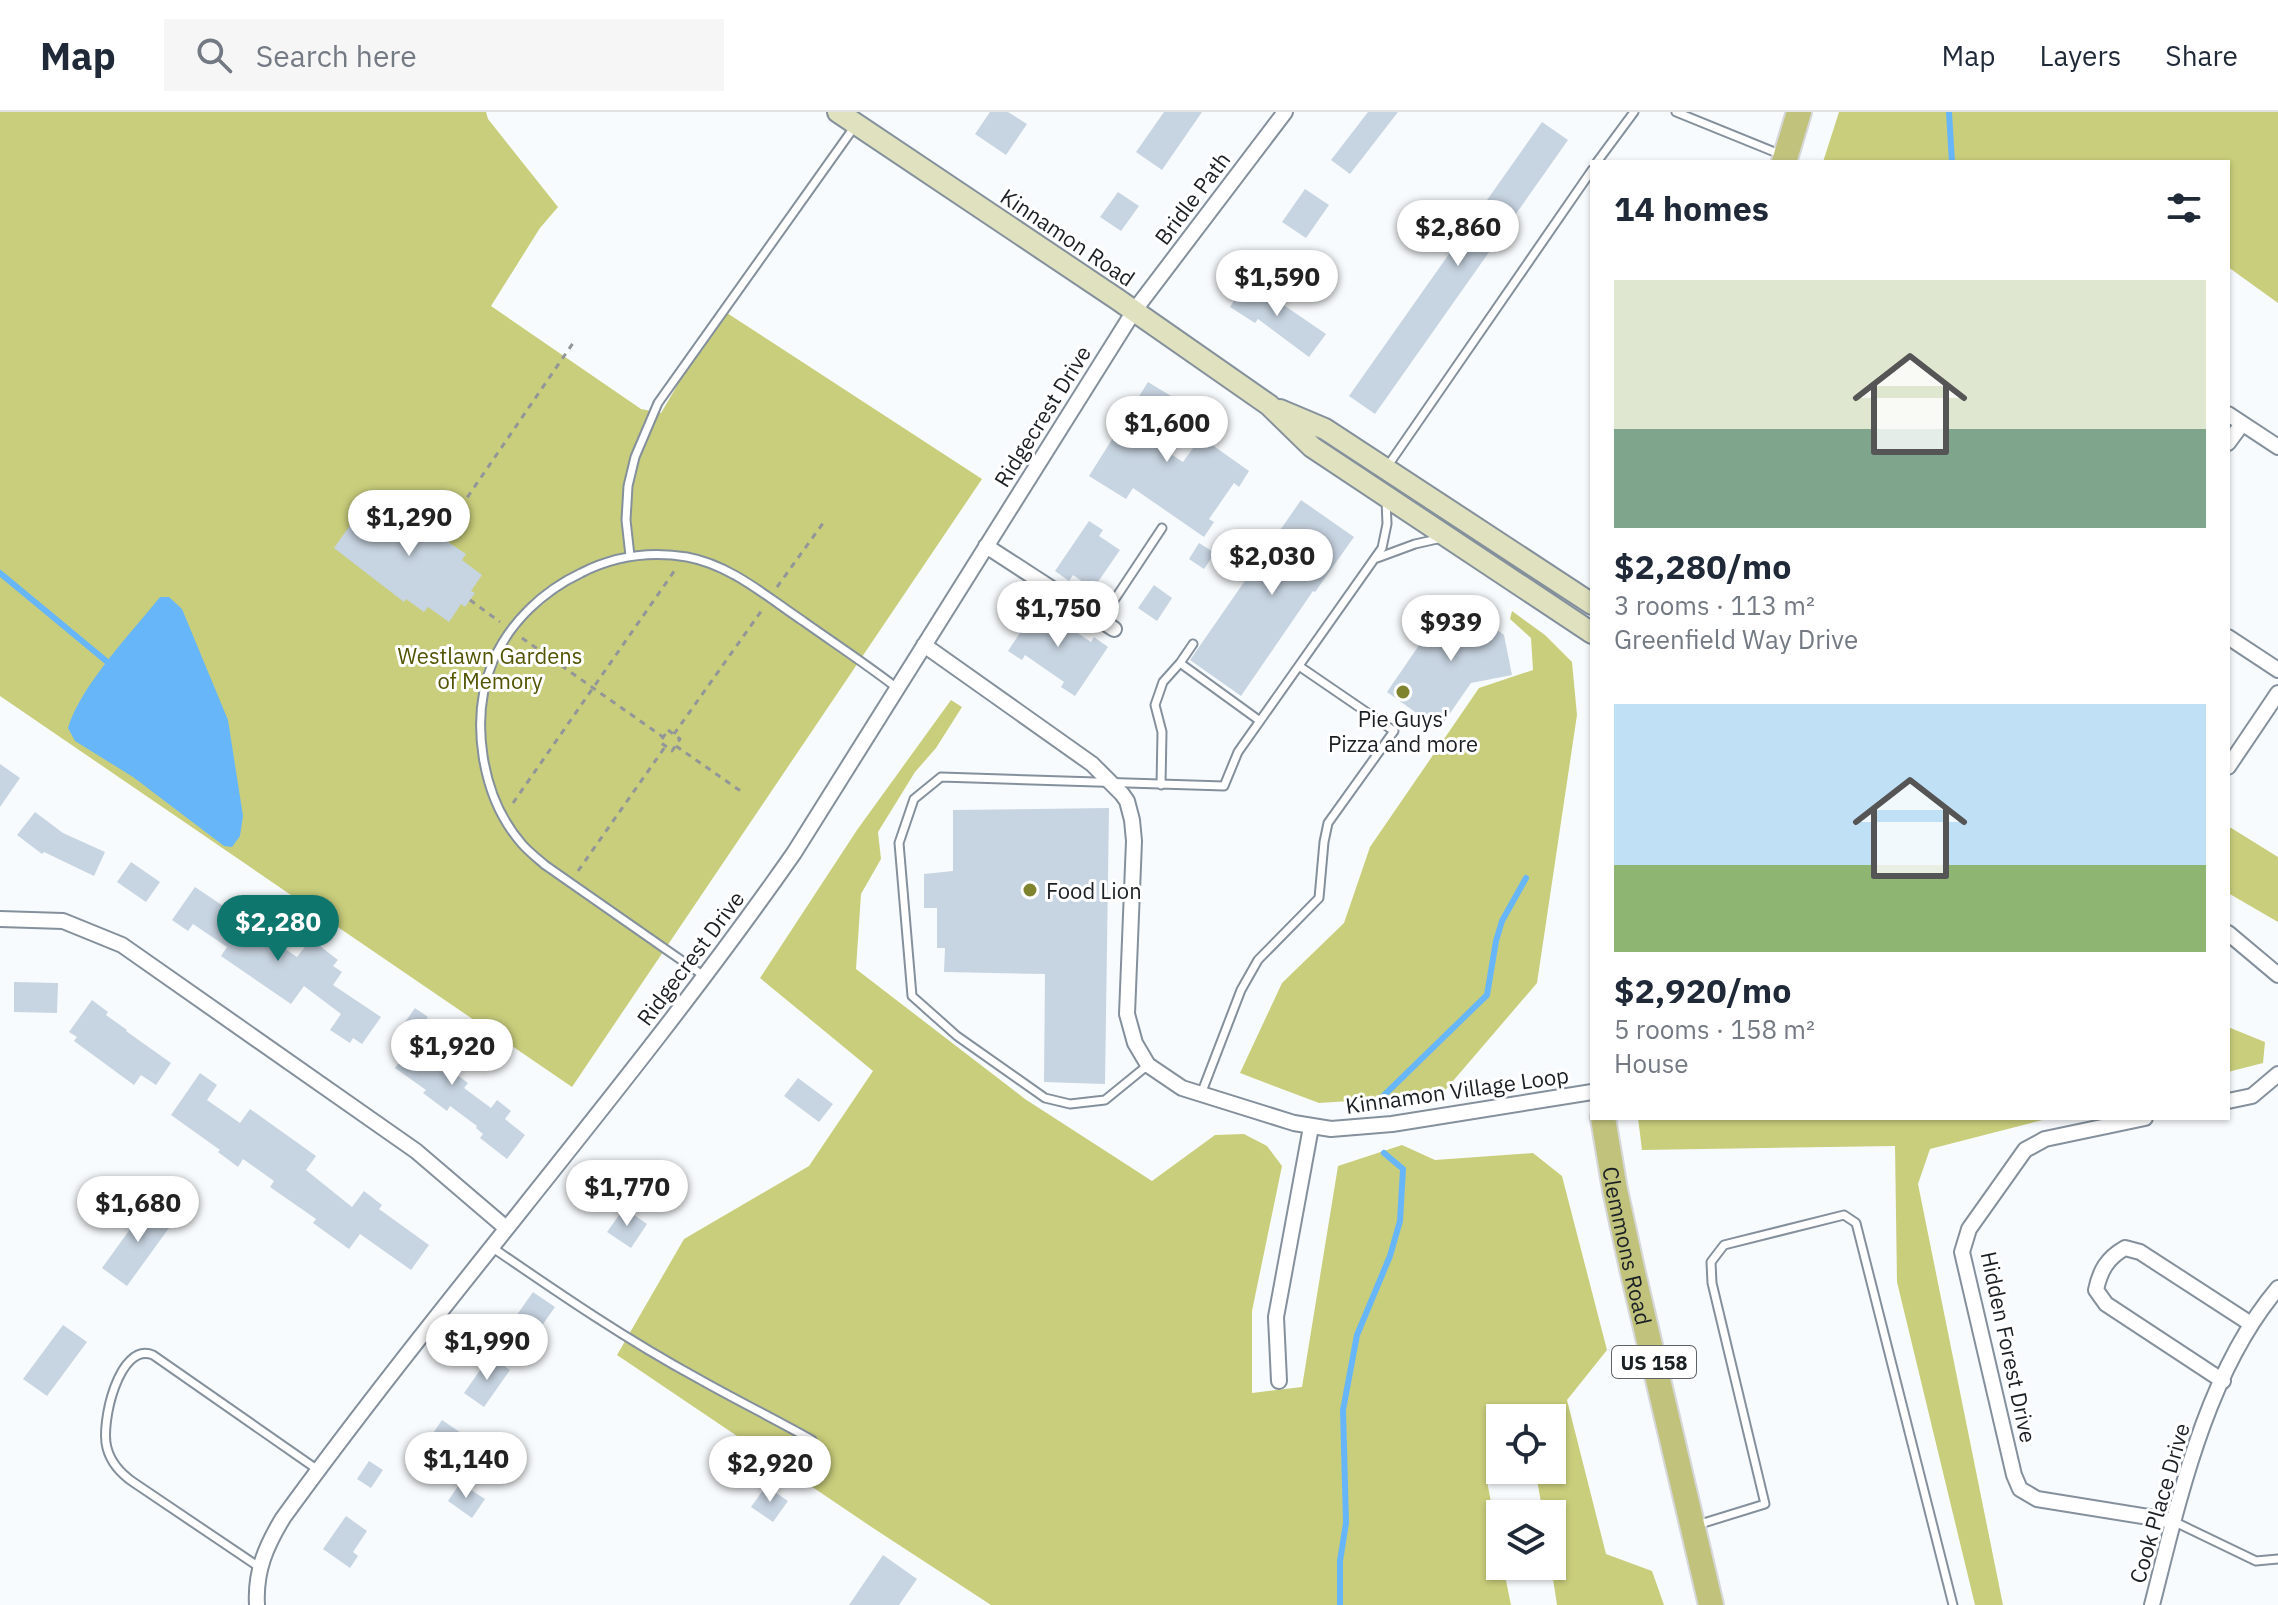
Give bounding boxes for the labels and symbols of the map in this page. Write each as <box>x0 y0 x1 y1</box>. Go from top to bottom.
street label: Bridle Path <box>1148 146 1236 250</box>
street label: Kinnamon Road <box>995 181 1141 293</box>
pin: $2,860 <box>1393 200 1523 268</box>
pin: $1,590 <box>1212 250 1342 318</box>
street label: Ridgecrest Drive <box>987 340 1097 492</box>
pin: $1,600 <box>1102 396 1232 464</box>
pin: $1,290 <box>344 490 474 558</box>
pin: $2,030 <box>1207 529 1337 597</box>
pin: $1,750 <box>993 581 1123 649</box>
pin: $939 <box>1404 595 1498 663</box>
park label: Westlawn Gardens of Memory <box>398 641 582 695</box>
marker: Pie Guys' Pizza and more <box>1394 683 1412 701</box>
place label: Pie Guys' Pizza and more <box>1328 704 1478 758</box>
place label: Food Lion <box>1046 876 1142 905</box>
marker: Food Lion <box>1021 881 1039 899</box>
street label: Ridgecrest Drive <box>630 885 750 1031</box>
pin: $2,280 <box>213 895 343 963</box>
pin: $1,920 <box>387 1019 517 1087</box>
street label: Kinnamon Village Loop <box>1344 1060 1570 1120</box>
pin: $1,770 <box>562 1160 692 1228</box>
street label: Clemmons Road <box>1597 1164 1659 1328</box>
pin: $1,680 <box>73 1176 203 1244</box>
street label: Hidden Forest Drive <box>1975 1249 2043 1445</box>
pin: $1,990 <box>422 1314 552 1382</box>
road number: US 158 <box>1612 1346 1696 1378</box>
street label: Cook Place Drive <box>2122 1419 2196 1587</box>
pin: $1,140 <box>401 1432 531 1500</box>
pin: $2,920 <box>705 1436 835 1504</box>

